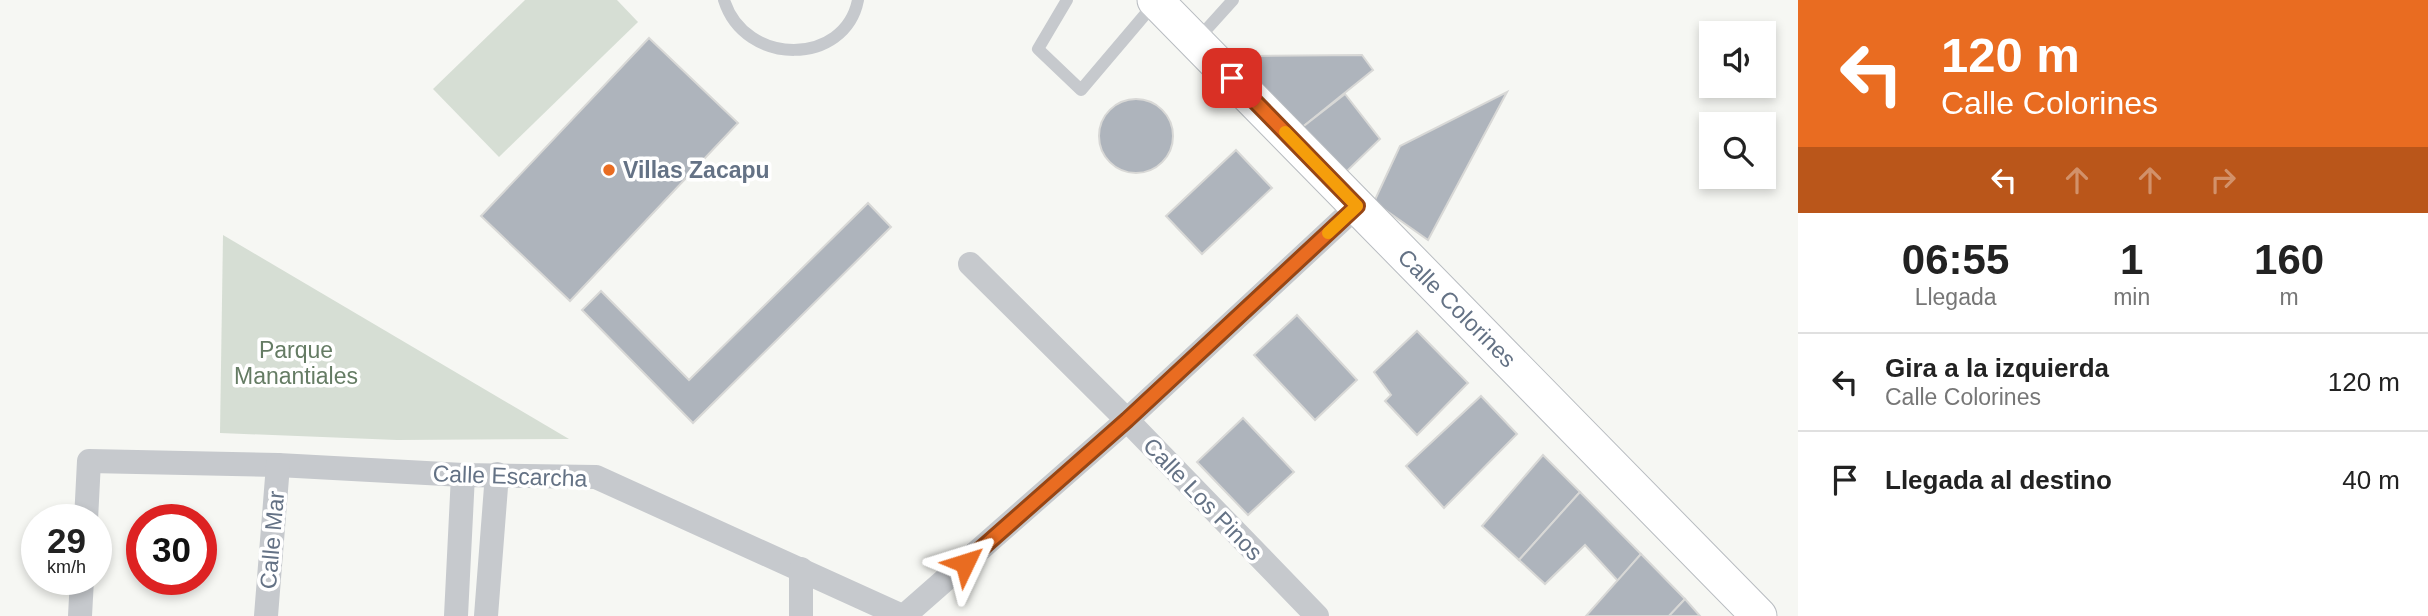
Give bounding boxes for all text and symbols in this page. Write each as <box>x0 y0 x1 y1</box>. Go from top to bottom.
map controls <box>1699 21 1776 189</box>
button: sound <box>1699 21 1776 98</box>
icon: left <box>1826 28 1917 119</box>
text: 120 m <box>1941 28 2080 82</box>
pin <box>1202 48 1262 108</box>
icon: arrive <box>1213 59 1251 97</box>
text: Calle Colorines <box>1941 85 2158 121</box>
button: search <box>1699 112 1776 189</box>
place label: Villas Zacapu <box>623 157 770 183</box>
icon: left <box>1985 161 2023 199</box>
icon: ahead <box>2058 161 2096 199</box>
icon: ahead <box>2131 161 2169 199</box>
icon: right <box>2204 161 2242 199</box>
marker: Villas Zacapu <box>601 162 617 178</box>
text: 06:55 <box>1902 236 2009 283</box>
text: 1 <box>2120 236 2143 283</box>
text: 160 <box>2254 236 2324 283</box>
street label: Calle Colorines <box>1393 244 1521 372</box>
text: Llegada <box>1915 284 1997 310</box>
text: min <box>2113 284 2150 310</box>
text: m <box>2280 284 2299 310</box>
park label: Parque Manantiales <box>234 337 358 389</box>
text: Gira a la izquierda <box>1885 353 2109 383</box>
icon: left <box>1826 363 1864 401</box>
text: 120 m <box>2328 367 2400 397</box>
text: Calle Colorines <box>1885 384 2041 410</box>
street label: Calle Los Pinos <box>1138 432 1268 566</box>
street label: Calle Escarcha <box>432 460 588 492</box>
icon: arrive <box>1826 461 1864 499</box>
text: Llegada al destino <box>1885 465 2112 495</box>
text: 40 m <box>2342 465 2400 495</box>
street label: Calle Mar <box>255 490 289 590</box>
speed limit sign: 30 <box>126 504 217 595</box>
text: 29 <box>47 521 86 560</box>
position arrow <box>928 526 1002 600</box>
text: km/h <box>47 557 86 577</box>

